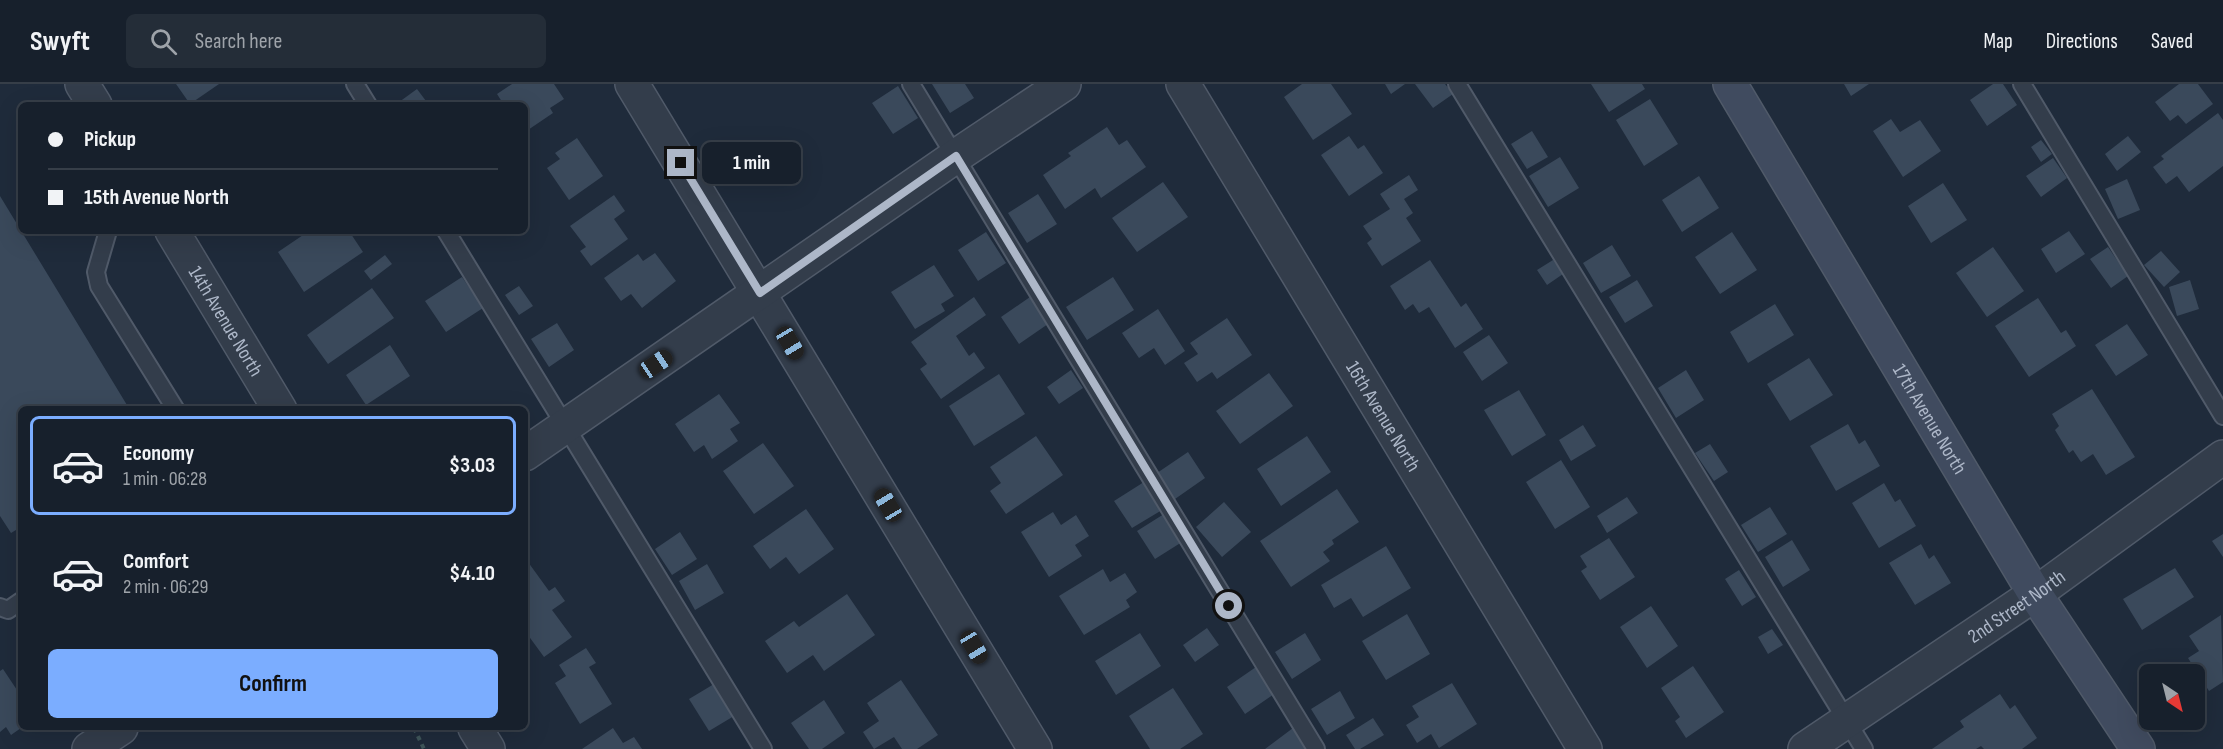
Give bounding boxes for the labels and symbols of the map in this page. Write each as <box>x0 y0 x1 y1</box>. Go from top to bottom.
callout: 1 min <box>702 142 801 184</box>
route end <box>667 149 694 176</box>
street label: 14th Avenue North <box>183 262 268 381</box>
car <box>773 323 807 363</box>
car <box>636 346 676 382</box>
street label: 16th Avenue North <box>1340 357 1425 476</box>
street label: 17th Avenue North <box>1887 360 1972 479</box>
car <box>871 485 905 525</box>
street label: 2nd Street North <box>1963 565 2070 649</box>
route start <box>1215 592 1242 619</box>
car <box>957 627 991 667</box>
north arrow <box>2139 664 2205 730</box>

